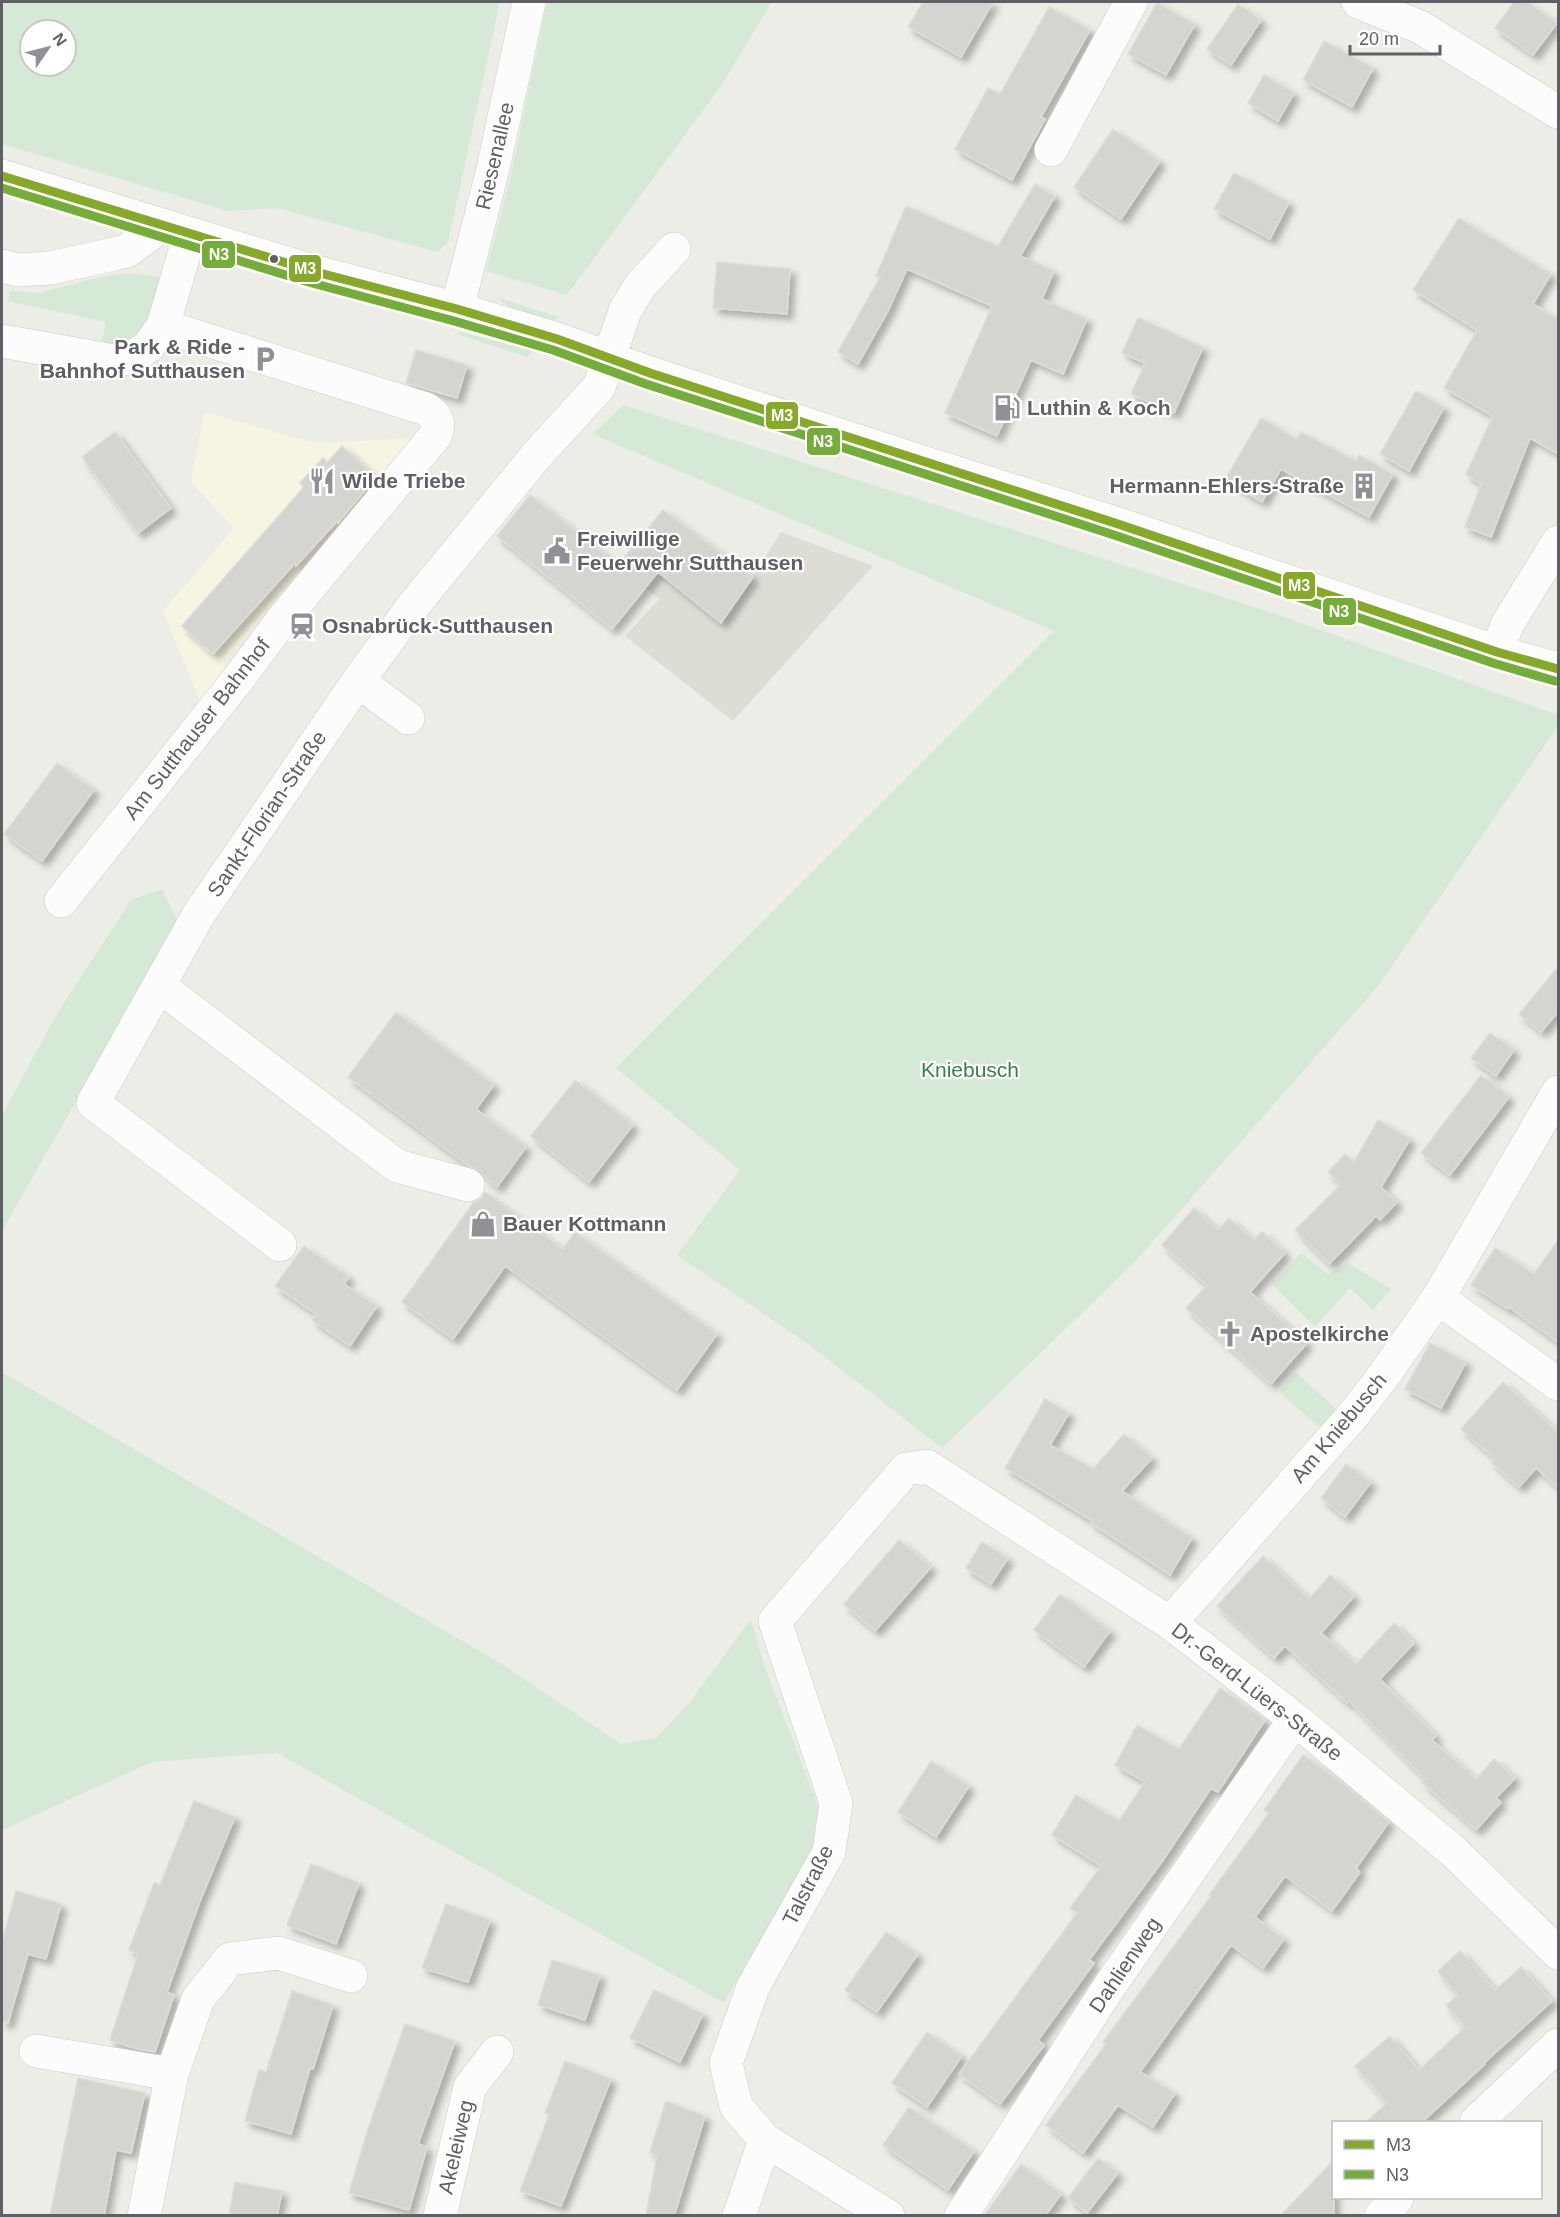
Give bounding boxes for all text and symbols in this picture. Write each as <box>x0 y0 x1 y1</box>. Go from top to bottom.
north arrow <box>18 18 78 78</box>
scale bar <box>1350 18 1440 56</box>
text: 20 m <box>1359 29 1399 49</box>
text: N <box>50 30 70 49</box>
street label: Riesenallee <box>471 100 518 212</box>
line badge: N3 <box>201 240 236 269</box>
text: N3 <box>209 246 229 263</box>
unlabelled marker <box>268 253 280 265</box>
line badge: M3 <box>288 254 322 283</box>
text: M3 <box>294 260 316 277</box>
place label: Park & Ride - Bahnhof Sutthausen <box>40 335 245 382</box>
parking icon: Park & Ride - Bahnhof Sutthausen <box>250 344 280 374</box>
fuel station icon: Luthin & Koch <box>992 393 1022 423</box>
place label: Luthin & Koch <box>1027 396 1170 419</box>
line badge: M3 <box>765 401 799 430</box>
text: M3 <box>771 407 793 424</box>
line badge: N3 <box>806 427 841 456</box>
text: N3 <box>813 433 833 450</box>
restaurant icon: Wilde Triebe <box>307 466 337 496</box>
place label: Wilde Triebe <box>342 469 466 492</box>
building icon: Hermann-Ehlers-Straße <box>1349 471 1379 501</box>
place label: Hermann-Ehlers-Straße <box>1109 474 1344 497</box>
place label: Freiwillige Feuerwehr Sutthausen <box>577 527 803 574</box>
public building icon: Freiwillige Feuerwehr Sutthausen <box>542 536 572 566</box>
line badge: M3 <box>1282 571 1316 600</box>
text: M3 <box>1288 577 1310 594</box>
line badge: N3 <box>1322 597 1357 626</box>
text: N3 <box>1329 603 1349 620</box>
station icon: Osnabrück-Sutthausen <box>287 611 317 641</box>
place label: Osnabrück-Sutthausen <box>322 614 553 637</box>
street label: Am Sutthauser Bahnhof <box>119 634 274 824</box>
street label: Sankt-Florian-Straße <box>203 726 331 901</box>
park label: Kniebusch <box>921 1058 1019 1081</box>
shop icon: Bauer Kottmann <box>468 1209 498 1239</box>
place label: Bauer Kottmann <box>503 1212 666 1235</box>
church icon: Apostelkirche <box>1215 1319 1245 1349</box>
place label: Apostelkirche <box>1250 1322 1389 1345</box>
street label: Am Kniebusch <box>1286 1368 1391 1487</box>
street label: Dr.-Gerd-Lüers-Straße <box>1167 1618 1347 1765</box>
street label: Talstraße <box>778 1841 837 1928</box>
street label: Dahlienweg <box>1084 1913 1165 2017</box>
street label: Akeleiweg <box>434 2098 477 2196</box>
legend <box>1332 2121 1542 2199</box>
text: M3 <box>1386 2135 1411 2155</box>
text: N3 <box>1386 2165 1409 2185</box>

